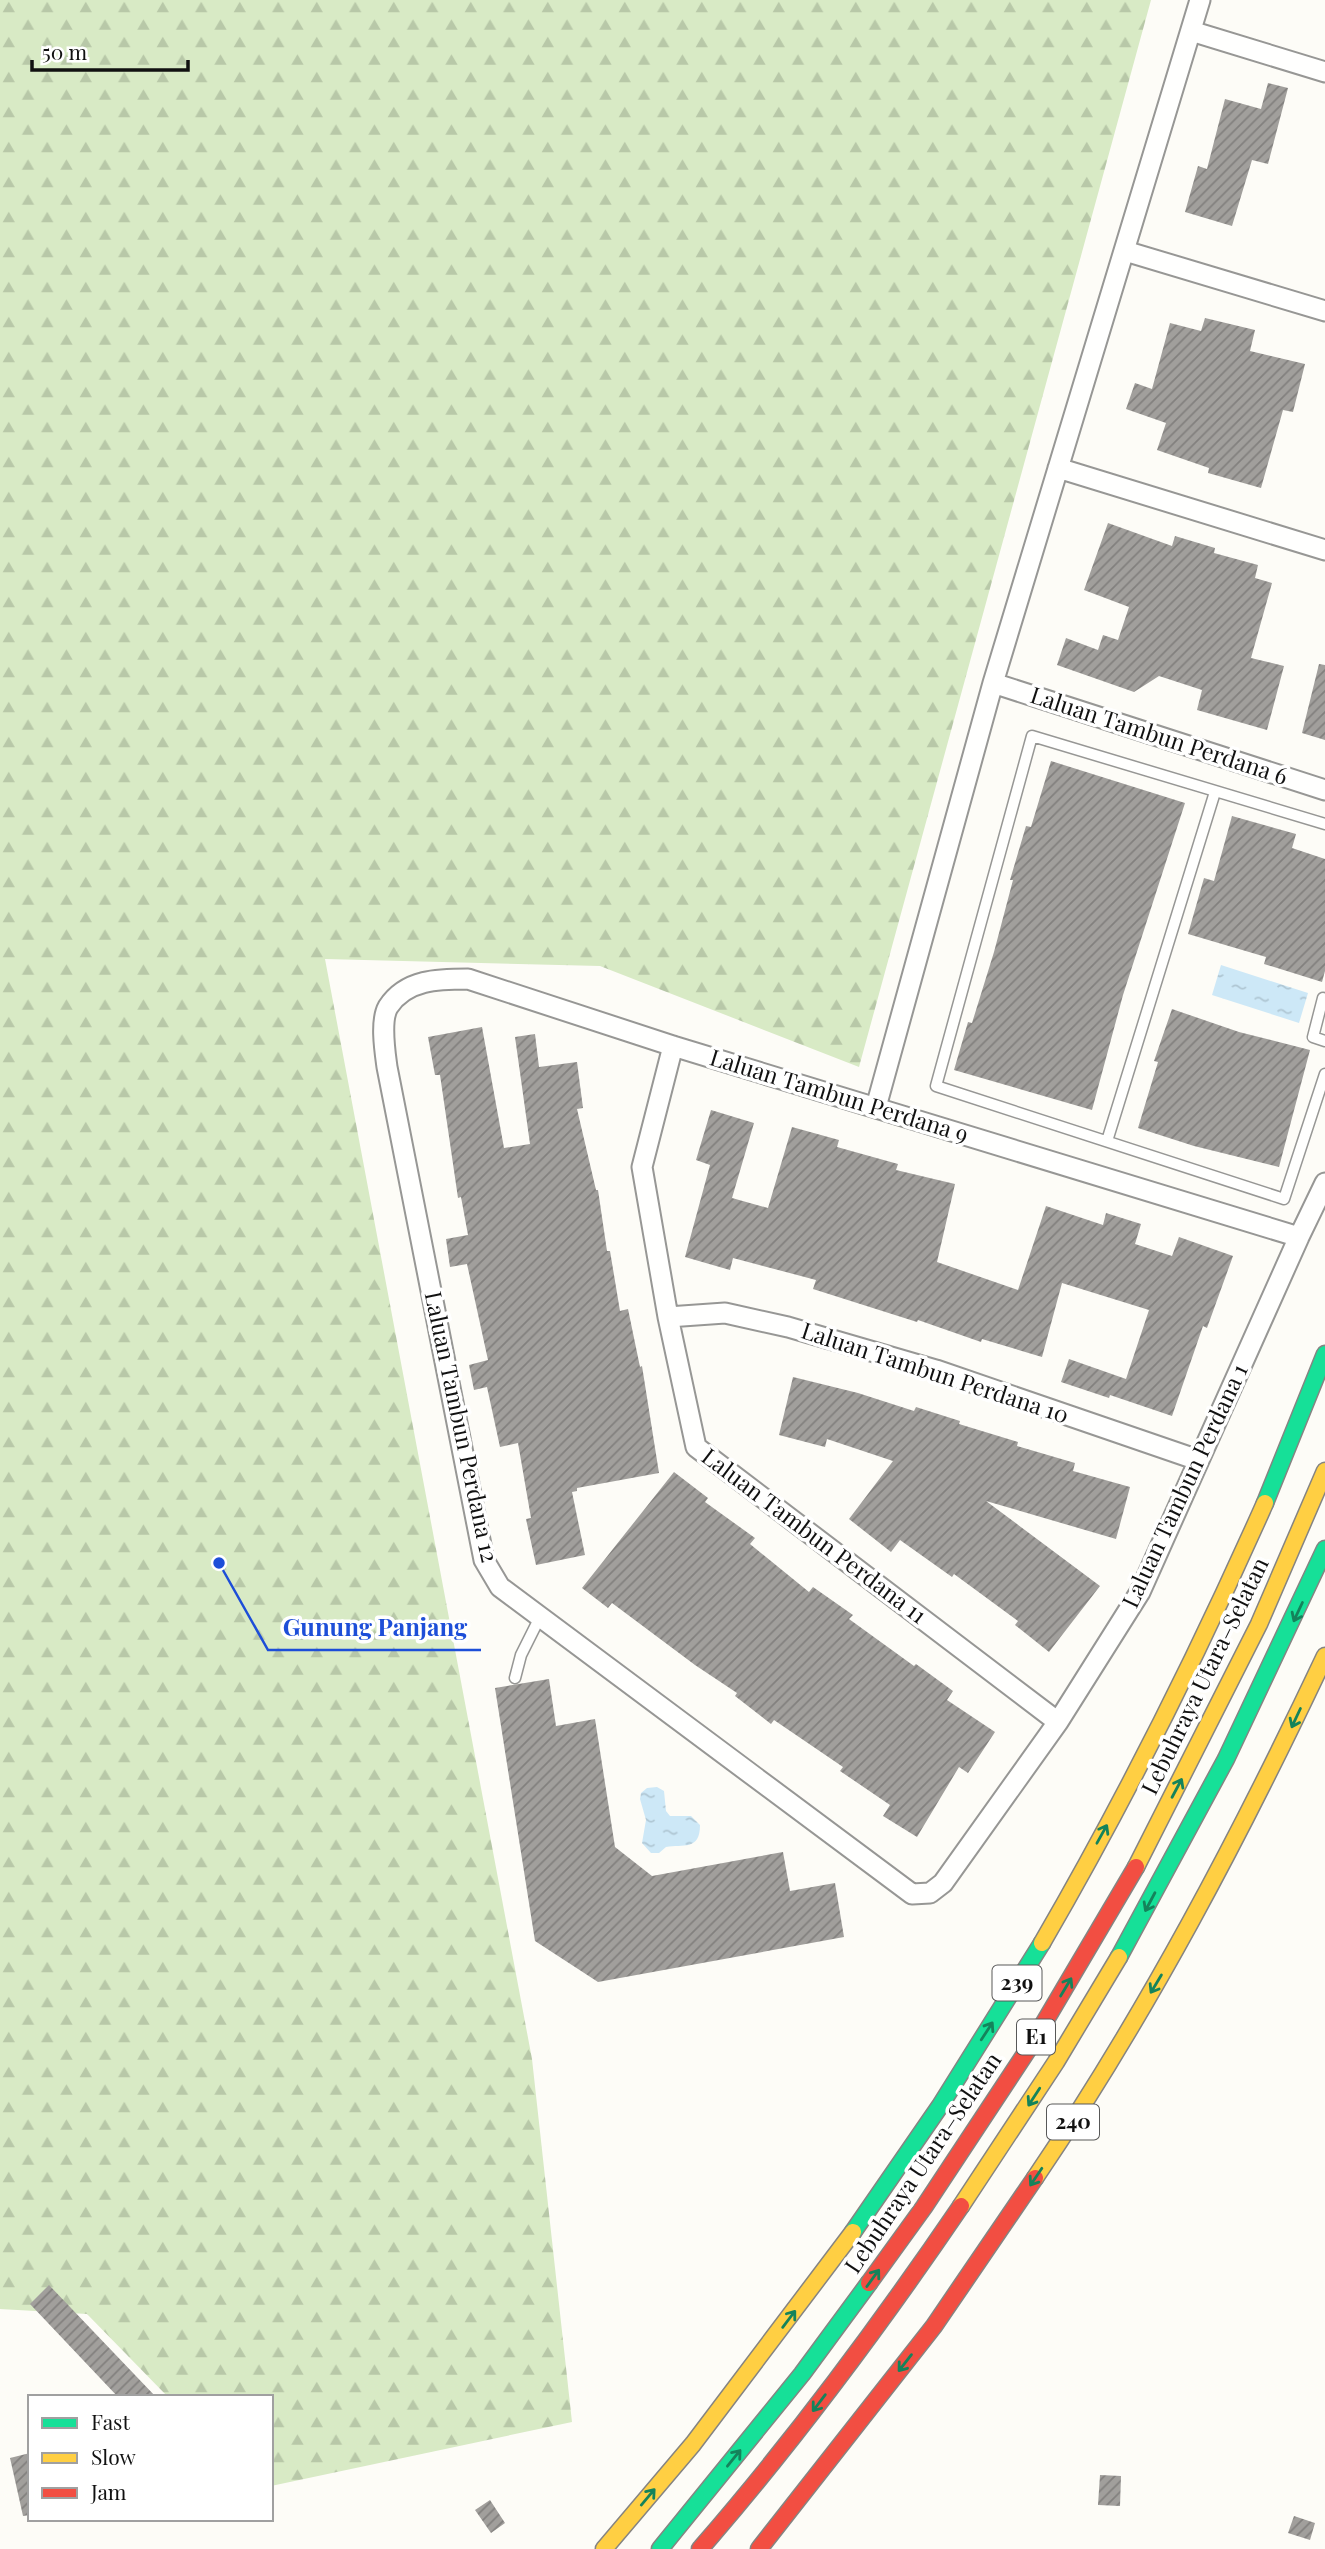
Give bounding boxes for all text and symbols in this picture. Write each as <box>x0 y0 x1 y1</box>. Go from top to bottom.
scale bar <box>32 28 187 72</box>
text: 50 m <box>42 37 88 65</box>
street label: Laluan Tambun Perdana 6 <box>1027 678 1292 791</box>
street label: Laluan Tambun Perdana 9 <box>706 1040 972 1149</box>
street label: Laluan Tambun Perdana 12 <box>419 1288 506 1565</box>
street label: Laluan Tambun Perdana 10 <box>798 1314 1073 1429</box>
street label: Laluan Tambun Perdana 1 <box>1113 1358 1254 1612</box>
street label: Laluan Tambun Perdana 11 <box>696 1440 934 1630</box>
street label: Lebuhraya Utara–Selatan <box>1133 1551 1275 1799</box>
one-way arrow <box>1290 1601 1304 1622</box>
callout: Gunung Panjang <box>268 1605 481 1650</box>
text: Gunung Panjang <box>283 1610 468 1642</box>
one-way arrow <box>1289 1707 1302 1728</box>
one-way arrow <box>1171 1778 1185 1799</box>
one-way arrow <box>1096 1825 1110 1845</box>
one-way arrow <box>1143 1891 1156 1912</box>
road number: 239 <box>992 1966 1042 2000</box>
one-way arrow <box>1148 1973 1162 1993</box>
one-way arrow <box>1060 1977 1074 1997</box>
road number: E1 <box>1017 2020 1055 2054</box>
one-way arrow <box>981 2021 995 2041</box>
street label: Lebuhraya Utara–Selatan <box>836 2045 1007 2279</box>
one-way arrow <box>1027 2087 1041 2107</box>
road number: 240 <box>1047 2104 1099 2140</box>
one-way arrow <box>1028 2167 1043 2186</box>
one-way arrow <box>865 2269 880 2288</box>
one-way arrow <box>782 2310 797 2329</box>
one-way arrow <box>897 2354 913 2372</box>
one-way arrow <box>811 2394 826 2412</box>
legend <box>28 2395 273 2521</box>
text: Fast <box>91 2407 130 2435</box>
text: Slow <box>91 2442 136 2470</box>
one-way arrow <box>726 2450 742 2468</box>
text: Jam <box>90 2477 127 2505</box>
one-way arrow <box>640 2488 656 2506</box>

